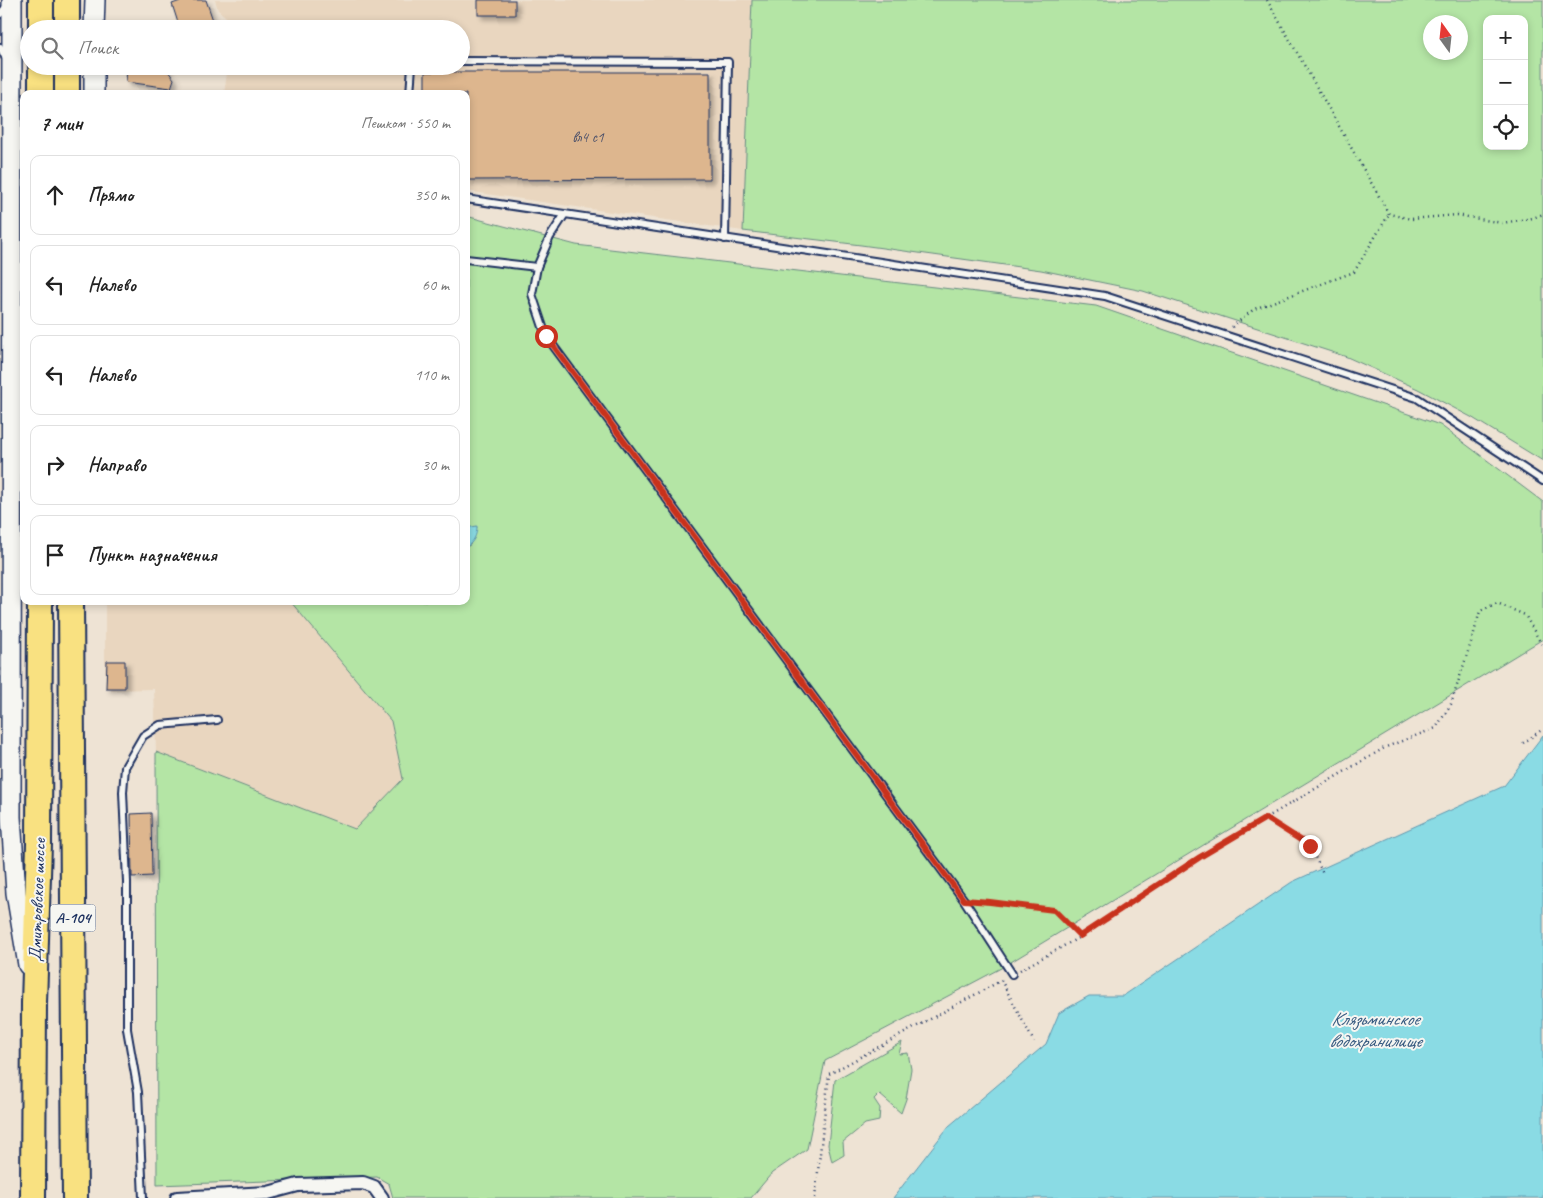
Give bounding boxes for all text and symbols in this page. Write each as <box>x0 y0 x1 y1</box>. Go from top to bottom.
north arrow <box>1423 15 1468 60</box>
map controls <box>1483 15 1528 150</box>
button: + <box>1483 15 1528 60</box>
search box <box>20 20 470 75</box>
icon: search <box>38 34 66 62</box>
text: Поиск <box>78 36 118 60</box>
button: − <box>1483 60 1528 105</box>
button: locate <box>1483 105 1528 150</box>
text: 7 мин <box>40 110 83 136</box>
text: Пешком · 550 m <box>361 113 450 133</box>
house number: вл4 с1 <box>572 128 605 147</box>
icon: ahead <box>41 181 69 209</box>
text: Прямо <box>88 183 133 207</box>
text: 350 m <box>415 185 449 205</box>
icon: left <box>41 271 69 299</box>
text: Налево <box>88 273 136 297</box>
text: 60 m <box>422 275 449 295</box>
route start <box>535 325 558 348</box>
icon: left <box>41 361 69 389</box>
text: Налево <box>88 363 136 387</box>
text: 110 m <box>415 365 449 385</box>
icon: right <box>41 451 69 479</box>
text: Направо <box>88 453 146 477</box>
text: 30 m <box>422 455 449 475</box>
icon: arrive <box>41 541 69 569</box>
text: Пункт назначения <box>88 543 217 567</box>
route end <box>1299 835 1322 858</box>
street label: Дмитровское шоссе <box>24 837 50 962</box>
road number: А-104 <box>50 904 96 931</box>
water label: Клязьминское водохранилище <box>1329 1007 1424 1053</box>

